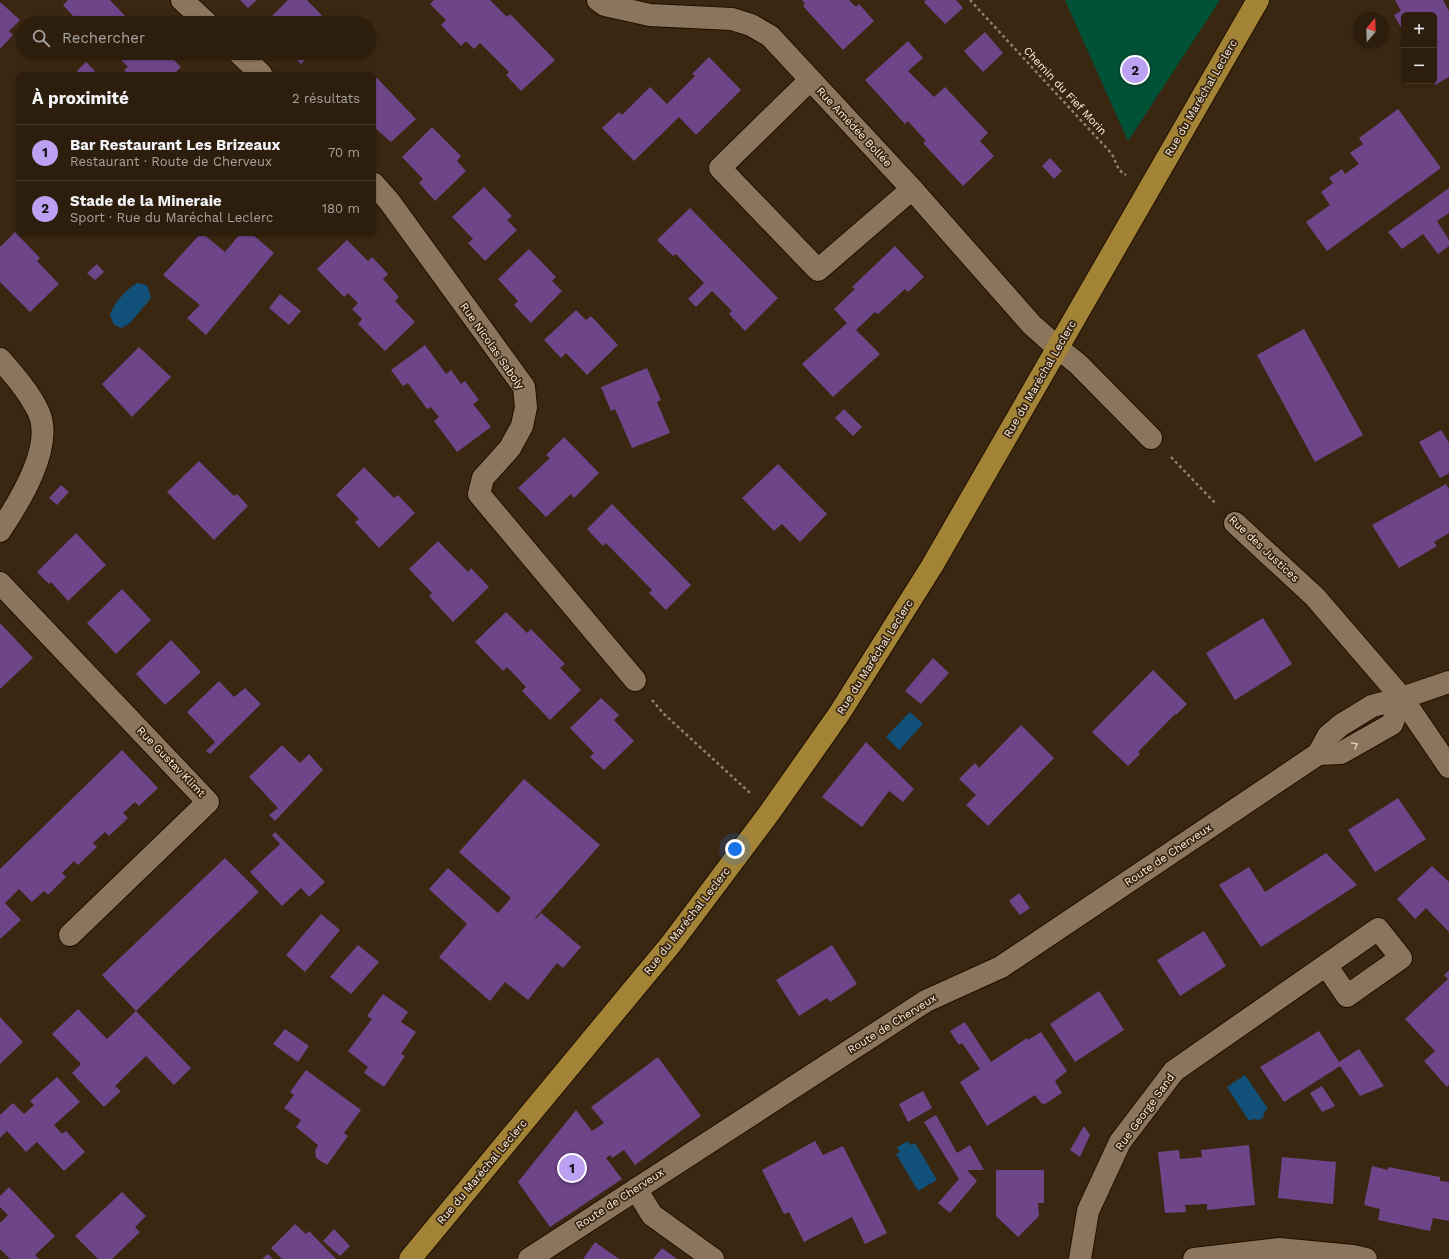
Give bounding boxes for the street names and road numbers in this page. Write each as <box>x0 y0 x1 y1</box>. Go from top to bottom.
street label: Rue du Maréchal Leclerc <box>1162 37 1240 159</box>
street label: Chemin du Fief Morin <box>1021 44 1109 138</box>
street label: Rue Amédée Bollée <box>814 84 894 170</box>
street label: Rue Nicolas Saboly <box>457 300 527 392</box>
street label: Rue du Maréchal Leclerc <box>1001 318 1079 440</box>
street label: Rue des Justices <box>1226 513 1302 585</box>
street label: Rue du Maréchal Leclerc <box>834 597 916 717</box>
street label: Rue Gustav Klimt <box>134 724 208 800</box>
street label: Route de Cherveux <box>1122 821 1214 889</box>
street label: Rue du Maréchal Leclerc <box>641 865 733 977</box>
street label: Route de Cherveux <box>845 991 939 1057</box>
street label: Rue George Sand <box>1113 1071 1177 1153</box>
street label: Rue du Maréchal Leclerc <box>434 1117 530 1227</box>
street label: Route de Cherveux <box>574 1166 666 1232</box>

